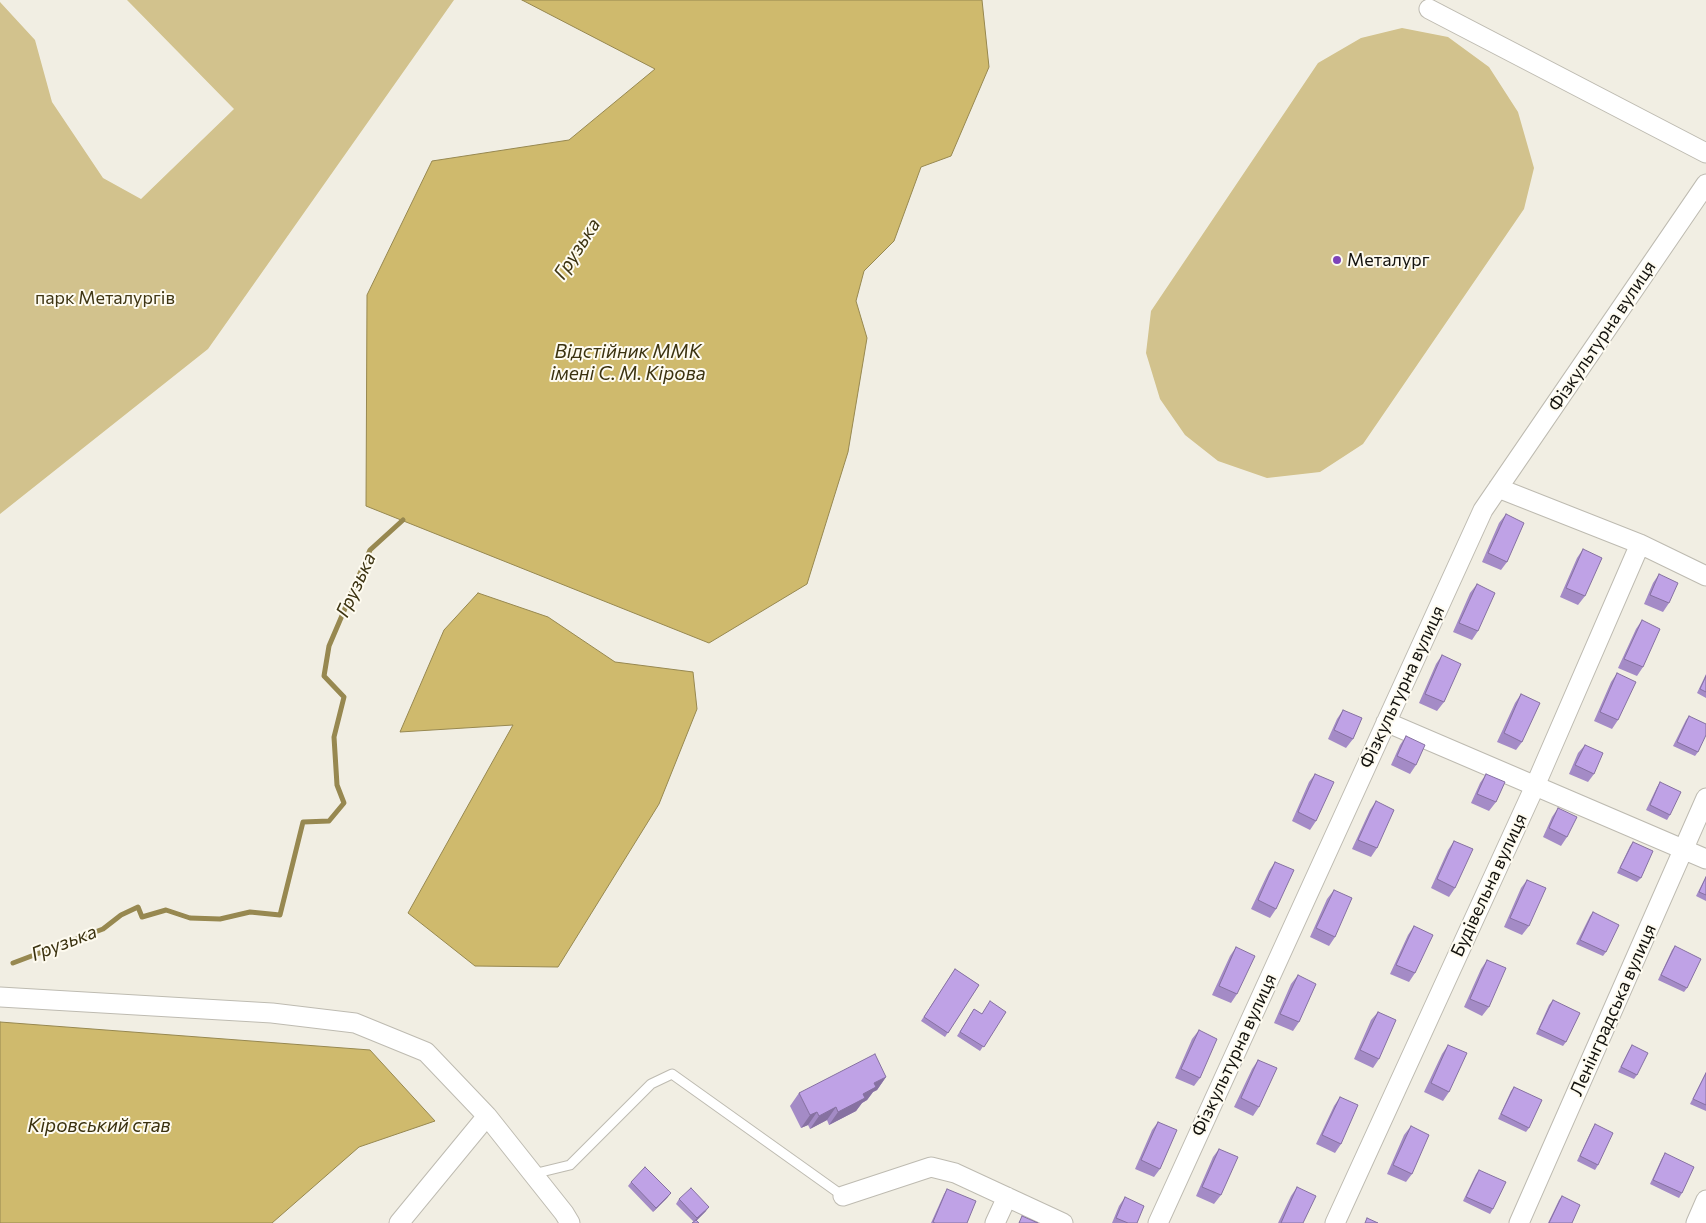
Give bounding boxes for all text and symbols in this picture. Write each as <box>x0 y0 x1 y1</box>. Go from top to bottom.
water label: Грузька <box>549 214 605 284</box>
place label: Металург <box>1347 249 1430 271</box>
marker: Металург <box>1331 254 1343 266</box>
street label: Фiзкультурна вулиця <box>1544 257 1660 415</box>
park label: парк Металургів <box>35 287 175 309</box>
water label: Відстійник ММК імені С. М. Кірова <box>550 341 706 385</box>
water label: Грузька <box>331 549 381 621</box>
street label: Фiзкультурна вулиця <box>1355 602 1449 772</box>
street label: Будівельна вулиця <box>1446 810 1532 960</box>
water label: Грузька <box>28 920 100 966</box>
street label: Ленінградська вулиця <box>1565 921 1661 1099</box>
street label: Фiзкультурна вулиця <box>1187 970 1281 1140</box>
water label: Кіровський став <box>27 1115 171 1137</box>

